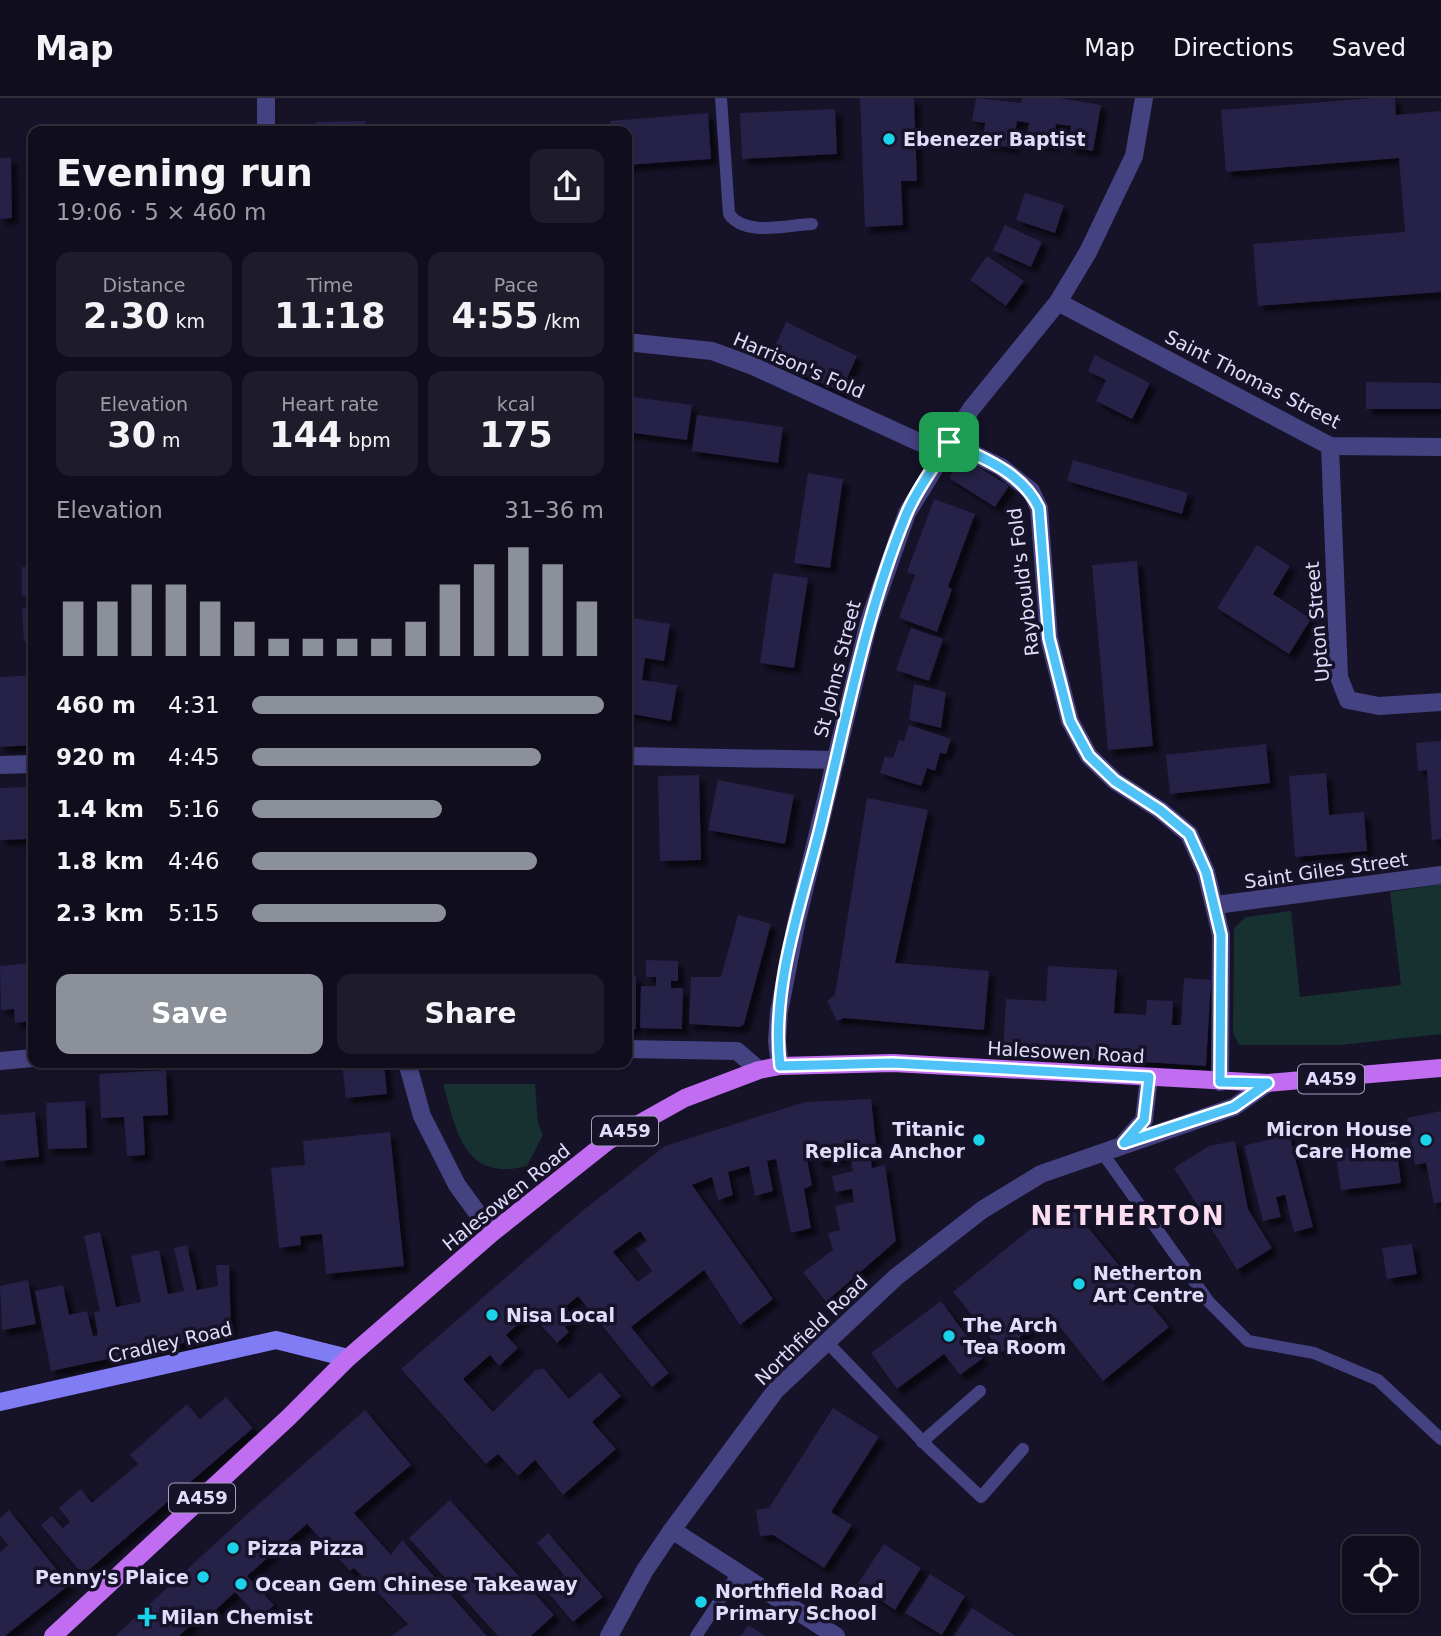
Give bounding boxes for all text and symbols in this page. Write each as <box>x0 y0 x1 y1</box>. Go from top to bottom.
text: Map <box>35 29 114 68</box>
text: Map <box>1084 34 1135 62</box>
text: Directions <box>1173 34 1294 62</box>
text: Saved <box>1332 34 1406 62</box>
place label: Ebenezer Baptist <box>903 128 1086 150</box>
marker: Ebenezer Baptist <box>881 131 897 147</box>
button: share <box>530 149 604 223</box>
text: Evening run <box>56 151 313 195</box>
text: 19:06 · 5 × 460 m <box>56 199 266 225</box>
text: Distance <box>102 274 186 296</box>
text: Time <box>307 274 353 296</box>
text: Pace <box>494 274 538 296</box>
text: 2.30 <box>83 296 169 336</box>
text: 11:18 <box>274 296 386 336</box>
text: 4:55 <box>451 296 539 336</box>
text: km <box>169 310 205 332</box>
text: /km <box>539 310 581 332</box>
street label: Saint Thomas Street <box>1162 325 1344 433</box>
street label: Harrison's Fold <box>730 327 868 403</box>
text: Elevation <box>100 393 188 415</box>
text: Heart rate <box>281 393 379 415</box>
text: kcal <box>497 393 535 415</box>
pin <box>919 412 979 472</box>
text: 30 <box>107 415 156 455</box>
text: 144 <box>269 415 342 455</box>
text: 175 <box>479 415 553 455</box>
icon: arrive <box>930 423 968 461</box>
text: m <box>156 429 181 451</box>
text: bpm <box>342 429 391 451</box>
text: Elevation <box>56 497 163 523</box>
text: 31–36 m <box>504 497 604 523</box>
street label: Raybould's Fold <box>1003 507 1043 657</box>
street label: Upton Street <box>1301 561 1333 683</box>
street label: St Johns Street <box>809 598 865 740</box>
text: 460 m <box>56 692 136 718</box>
text: 4:31 <box>168 692 220 718</box>
text: 920 m <box>56 744 136 770</box>
text: 4:45 <box>168 744 220 770</box>
text: 1.4 km <box>56 796 144 822</box>
text: 5:16 <box>168 796 220 822</box>
text: 1.8 km <box>56 848 144 874</box>
text: 4:46 <box>168 848 220 874</box>
street label: Saint Giles Street <box>1243 848 1409 892</box>
text: 2.3 km <box>56 900 144 926</box>
text: 5:15 <box>168 900 220 926</box>
button: Save <box>56 974 323 1054</box>
button: Share <box>337 974 604 1054</box>
street label: Halesowen Road <box>987 1037 1145 1067</box>
road number: A459 <box>1298 1064 1364 1094</box>
road number: A459 <box>592 1116 658 1146</box>
place label: Titanic Replica Anchor <box>805 1118 966 1162</box>
place label: Micron House Care Home <box>1266 1118 1412 1162</box>
marker: Titanic Replica Anchor <box>971 1132 987 1148</box>
marker: Micron House Care Home <box>1418 1132 1434 1148</box>
street label: Halesowen Road <box>438 1139 574 1255</box>
district label: NETHERTON <box>1030 1201 1226 1231</box>
place label: Netherton Art Centre <box>1093 1262 1204 1306</box>
street label: Northfield Road <box>750 1271 872 1389</box>
marker: Netherton Art Centre <box>1071 1276 1087 1292</box>
place label: Nisa Local <box>506 1304 615 1326</box>
marker: Nisa Local <box>484 1307 500 1323</box>
place label: The Arch Tea Room <box>963 1314 1066 1358</box>
street label: Cradley Road <box>106 1317 234 1367</box>
marker: The Arch Tea Room <box>941 1328 957 1344</box>
road number: A459 <box>169 1484 235 1512</box>
map controls <box>1342 1536 1419 1613</box>
button: locate <box>1342 1536 1419 1613</box>
place label: Pizza Pizza <box>247 1537 364 1559</box>
marker: Pizza Pizza <box>225 1540 241 1556</box>
place label: Penny's Plaice <box>35 1566 189 1588</box>
marker: Penny's Plaice <box>195 1569 211 1585</box>
place label: Ocean Gem Chinese Takeaway <box>255 1573 578 1595</box>
marker: Ocean Gem Chinese Takeaway <box>233 1576 249 1592</box>
place label: Northfield Road Primary School <box>715 1580 884 1624</box>
marker: Northfield Road Primary School <box>693 1594 709 1610</box>
place label: Milan Chemist <box>161 1606 313 1628</box>
marker: Milan Chemist <box>139 1609 155 1625</box>

